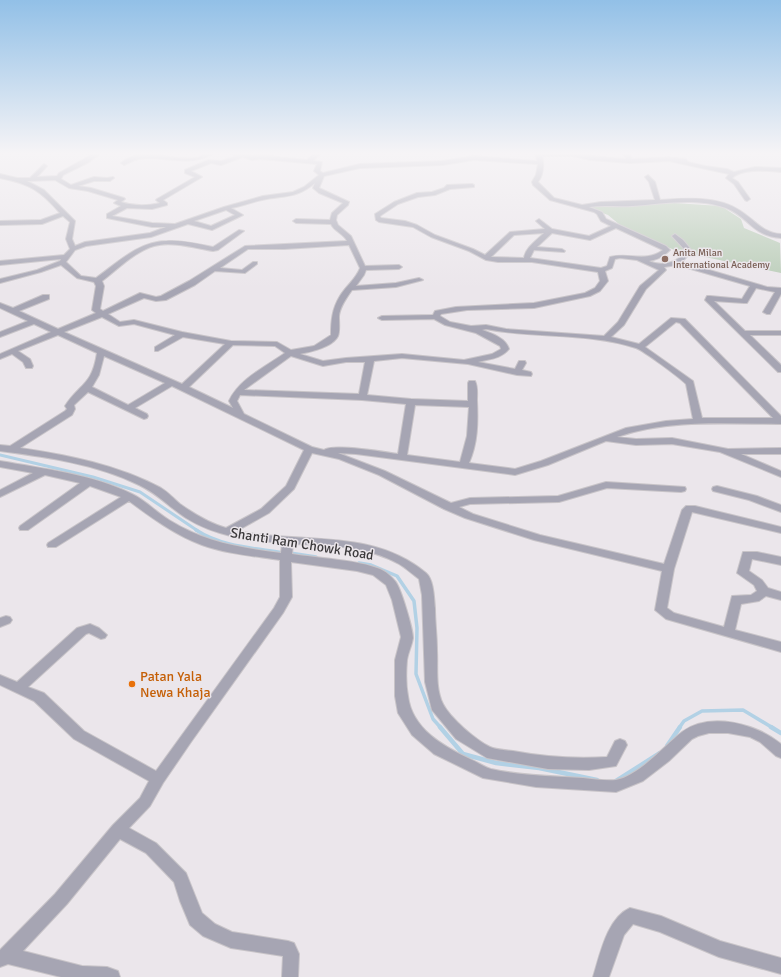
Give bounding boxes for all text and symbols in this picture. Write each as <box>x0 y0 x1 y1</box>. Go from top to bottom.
place label: Anita Milan International Academy <box>673 247 770 271</box>
marker: Anita Milan International Academy <box>660 254 670 264</box>
street label: Shanti Ram Chowk Road <box>229 524 375 564</box>
place label: Patan Yala Newa Khaja <box>140 668 211 701</box>
marker: Patan Yala Newa Khaja <box>127 679 137 689</box>

